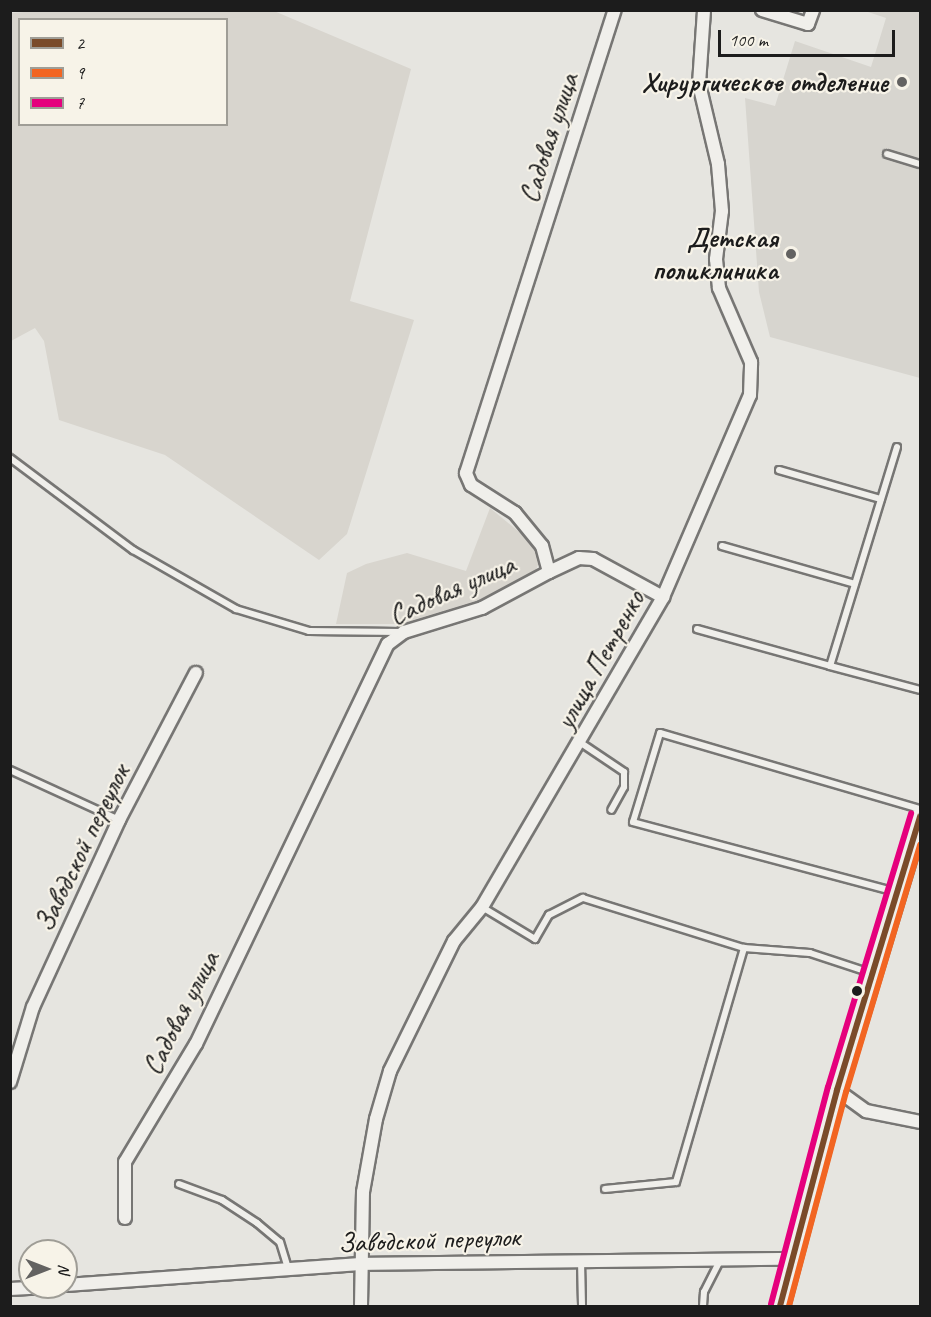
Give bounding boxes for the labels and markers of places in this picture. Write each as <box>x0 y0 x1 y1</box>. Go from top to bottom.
place label: Хирургическое отделение <box>642 65 888 99</box>
marker: Хирургическое отделение <box>893 73 911 91</box>
place label: Детская поликлиника <box>652 221 778 287</box>
marker: Детская поликлиника <box>782 245 800 263</box>
unlabelled marker <box>851 985 863 997</box>

